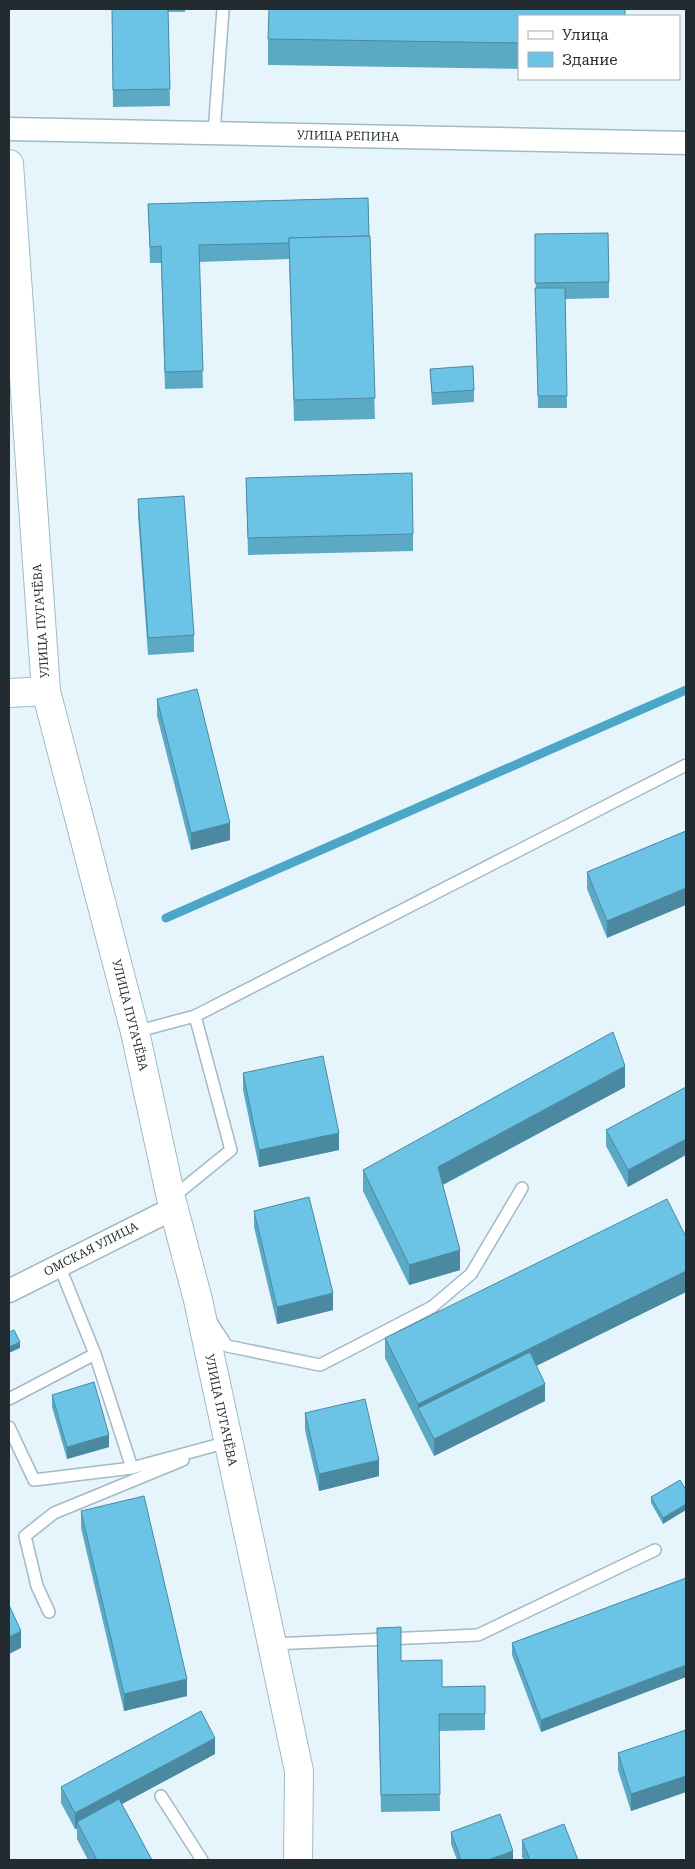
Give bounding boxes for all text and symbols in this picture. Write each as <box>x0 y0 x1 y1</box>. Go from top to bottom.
legend <box>518 15 680 80</box>
text: Улица <box>562 26 608 44</box>
text: Здание <box>562 51 618 69</box>
street label: УЛИЦА РЕПИНА <box>297 128 400 144</box>
street label: УЛИЦА ПУГАЧЁВА <box>30 563 52 679</box>
street label: УЛИЦА ПУГАЧЁВА <box>109 958 151 1073</box>
street label: ОМСКАЯ УЛИЦА <box>42 1219 141 1279</box>
street label: УЛИЦА ПУГАЧЁВА <box>202 1353 240 1468</box>

